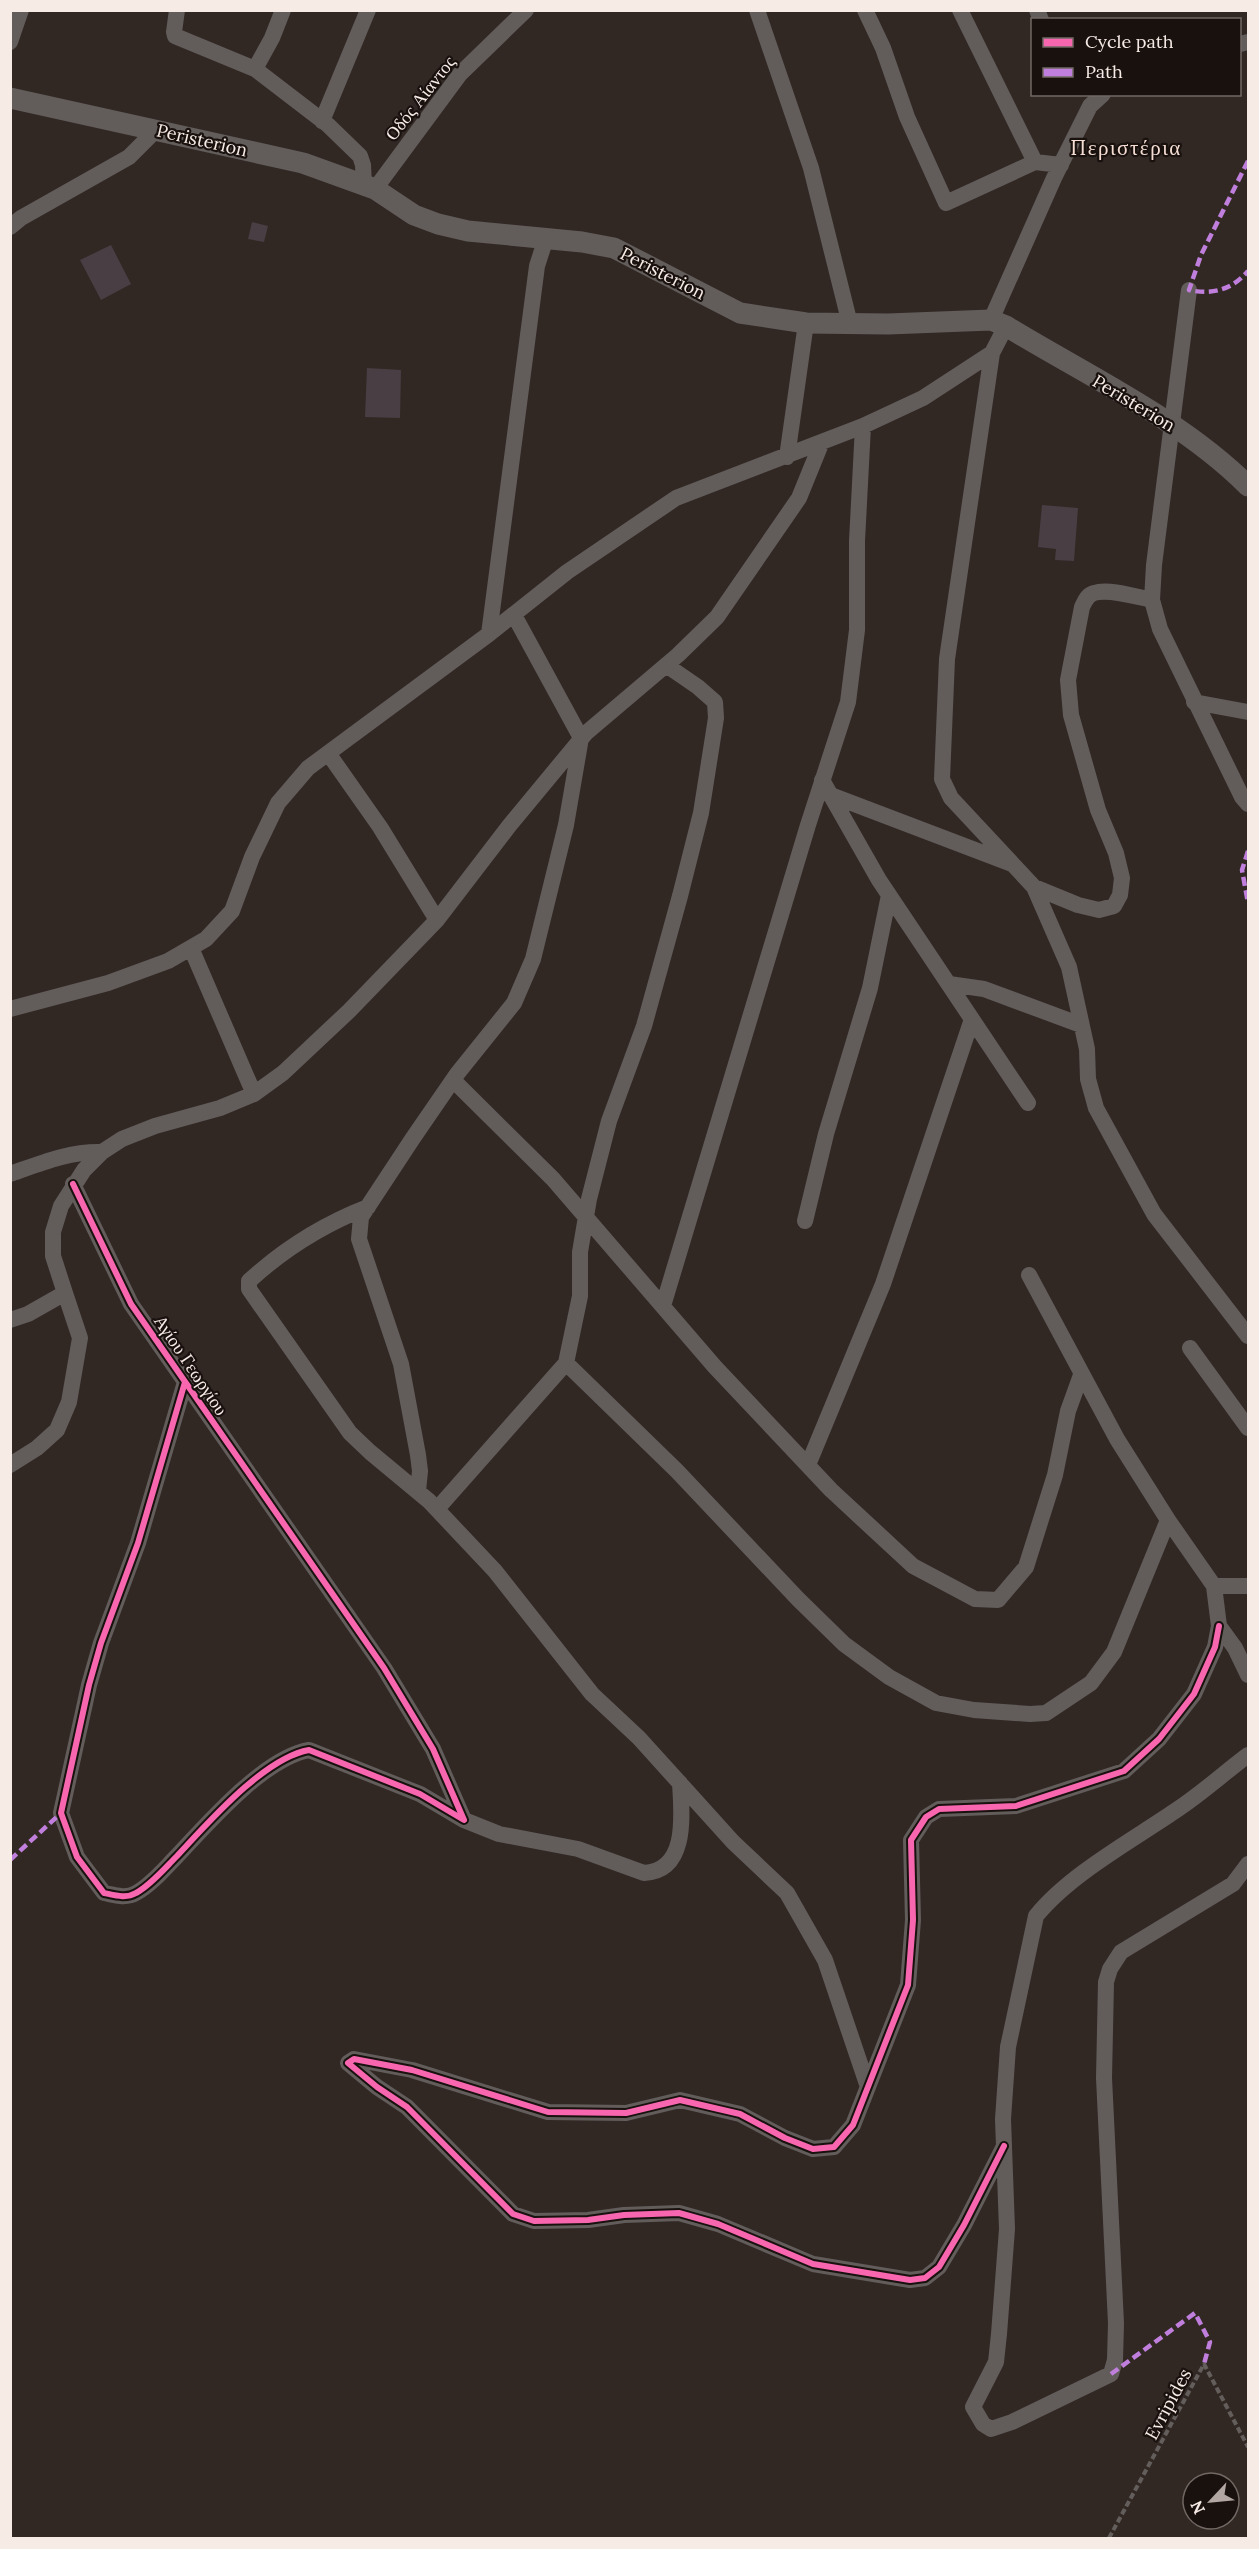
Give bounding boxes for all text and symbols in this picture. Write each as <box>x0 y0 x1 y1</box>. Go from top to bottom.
legend <box>1031 18 1241 96</box>
text: Cycle path <box>1085 30 1174 53</box>
street label: Οδός Αίαντος <box>380 51 460 145</box>
text: Path <box>1085 60 1123 83</box>
street label: Peristerion <box>154 118 250 162</box>
district label: Περιστέρια <box>1070 134 1182 161</box>
street label: Peristerion <box>616 242 710 304</box>
street label: Peristerion <box>1088 369 1180 437</box>
street label: Αγίου Γεωργίου <box>149 1310 233 1420</box>
street label: Evripides <box>1140 2364 1196 2444</box>
north arrow <box>1181 2471 1241 2531</box>
text: N <box>1186 2498 1209 2518</box>

